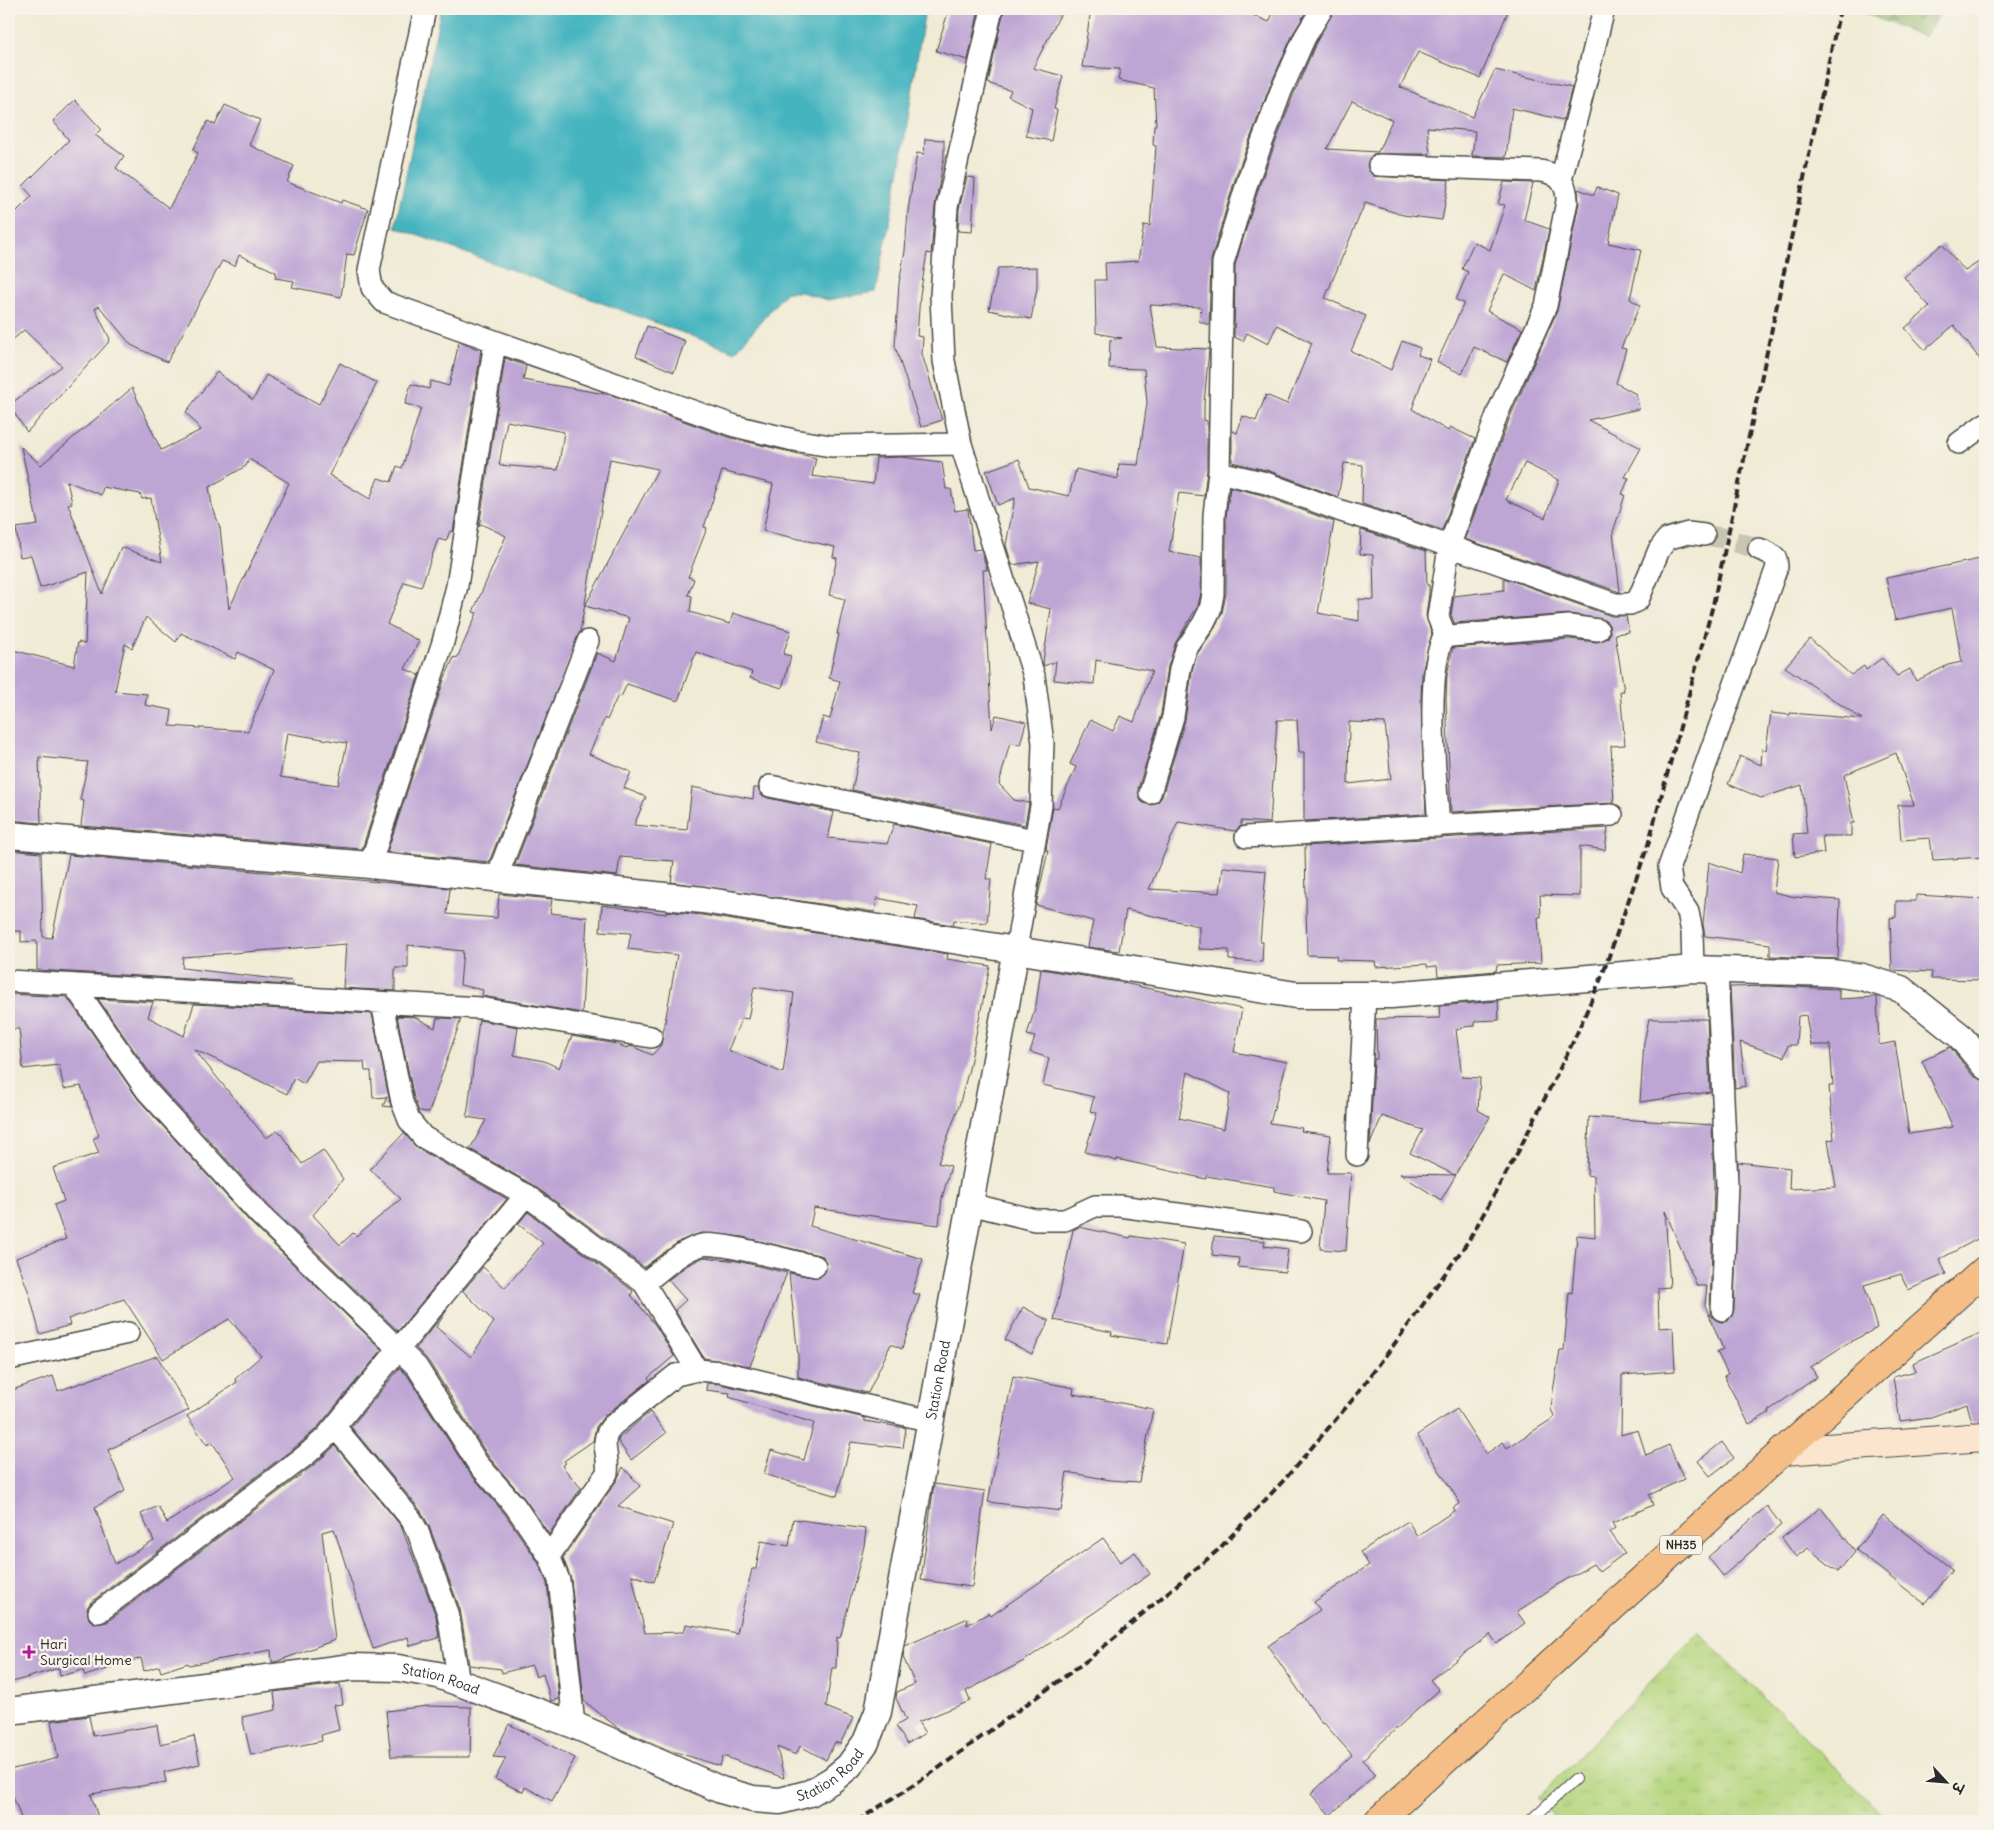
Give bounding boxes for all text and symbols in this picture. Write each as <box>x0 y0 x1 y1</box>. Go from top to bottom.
street label: Station Road <box>922 1339 954 1421</box>
road number: NH35 <box>1660 1536 1702 1554</box>
place label: Hari Surgical Home <box>40 1635 132 1669</box>
marker: Hari Surgical Home <box>22 1645 36 1659</box>
street label: Station Road <box>400 1660 482 1699</box>
street label: Station Road <box>795 1745 867 1805</box>
north arrow <box>1922 1758 1972 1808</box>
text: उ <box>1947 1778 1969 1797</box>

